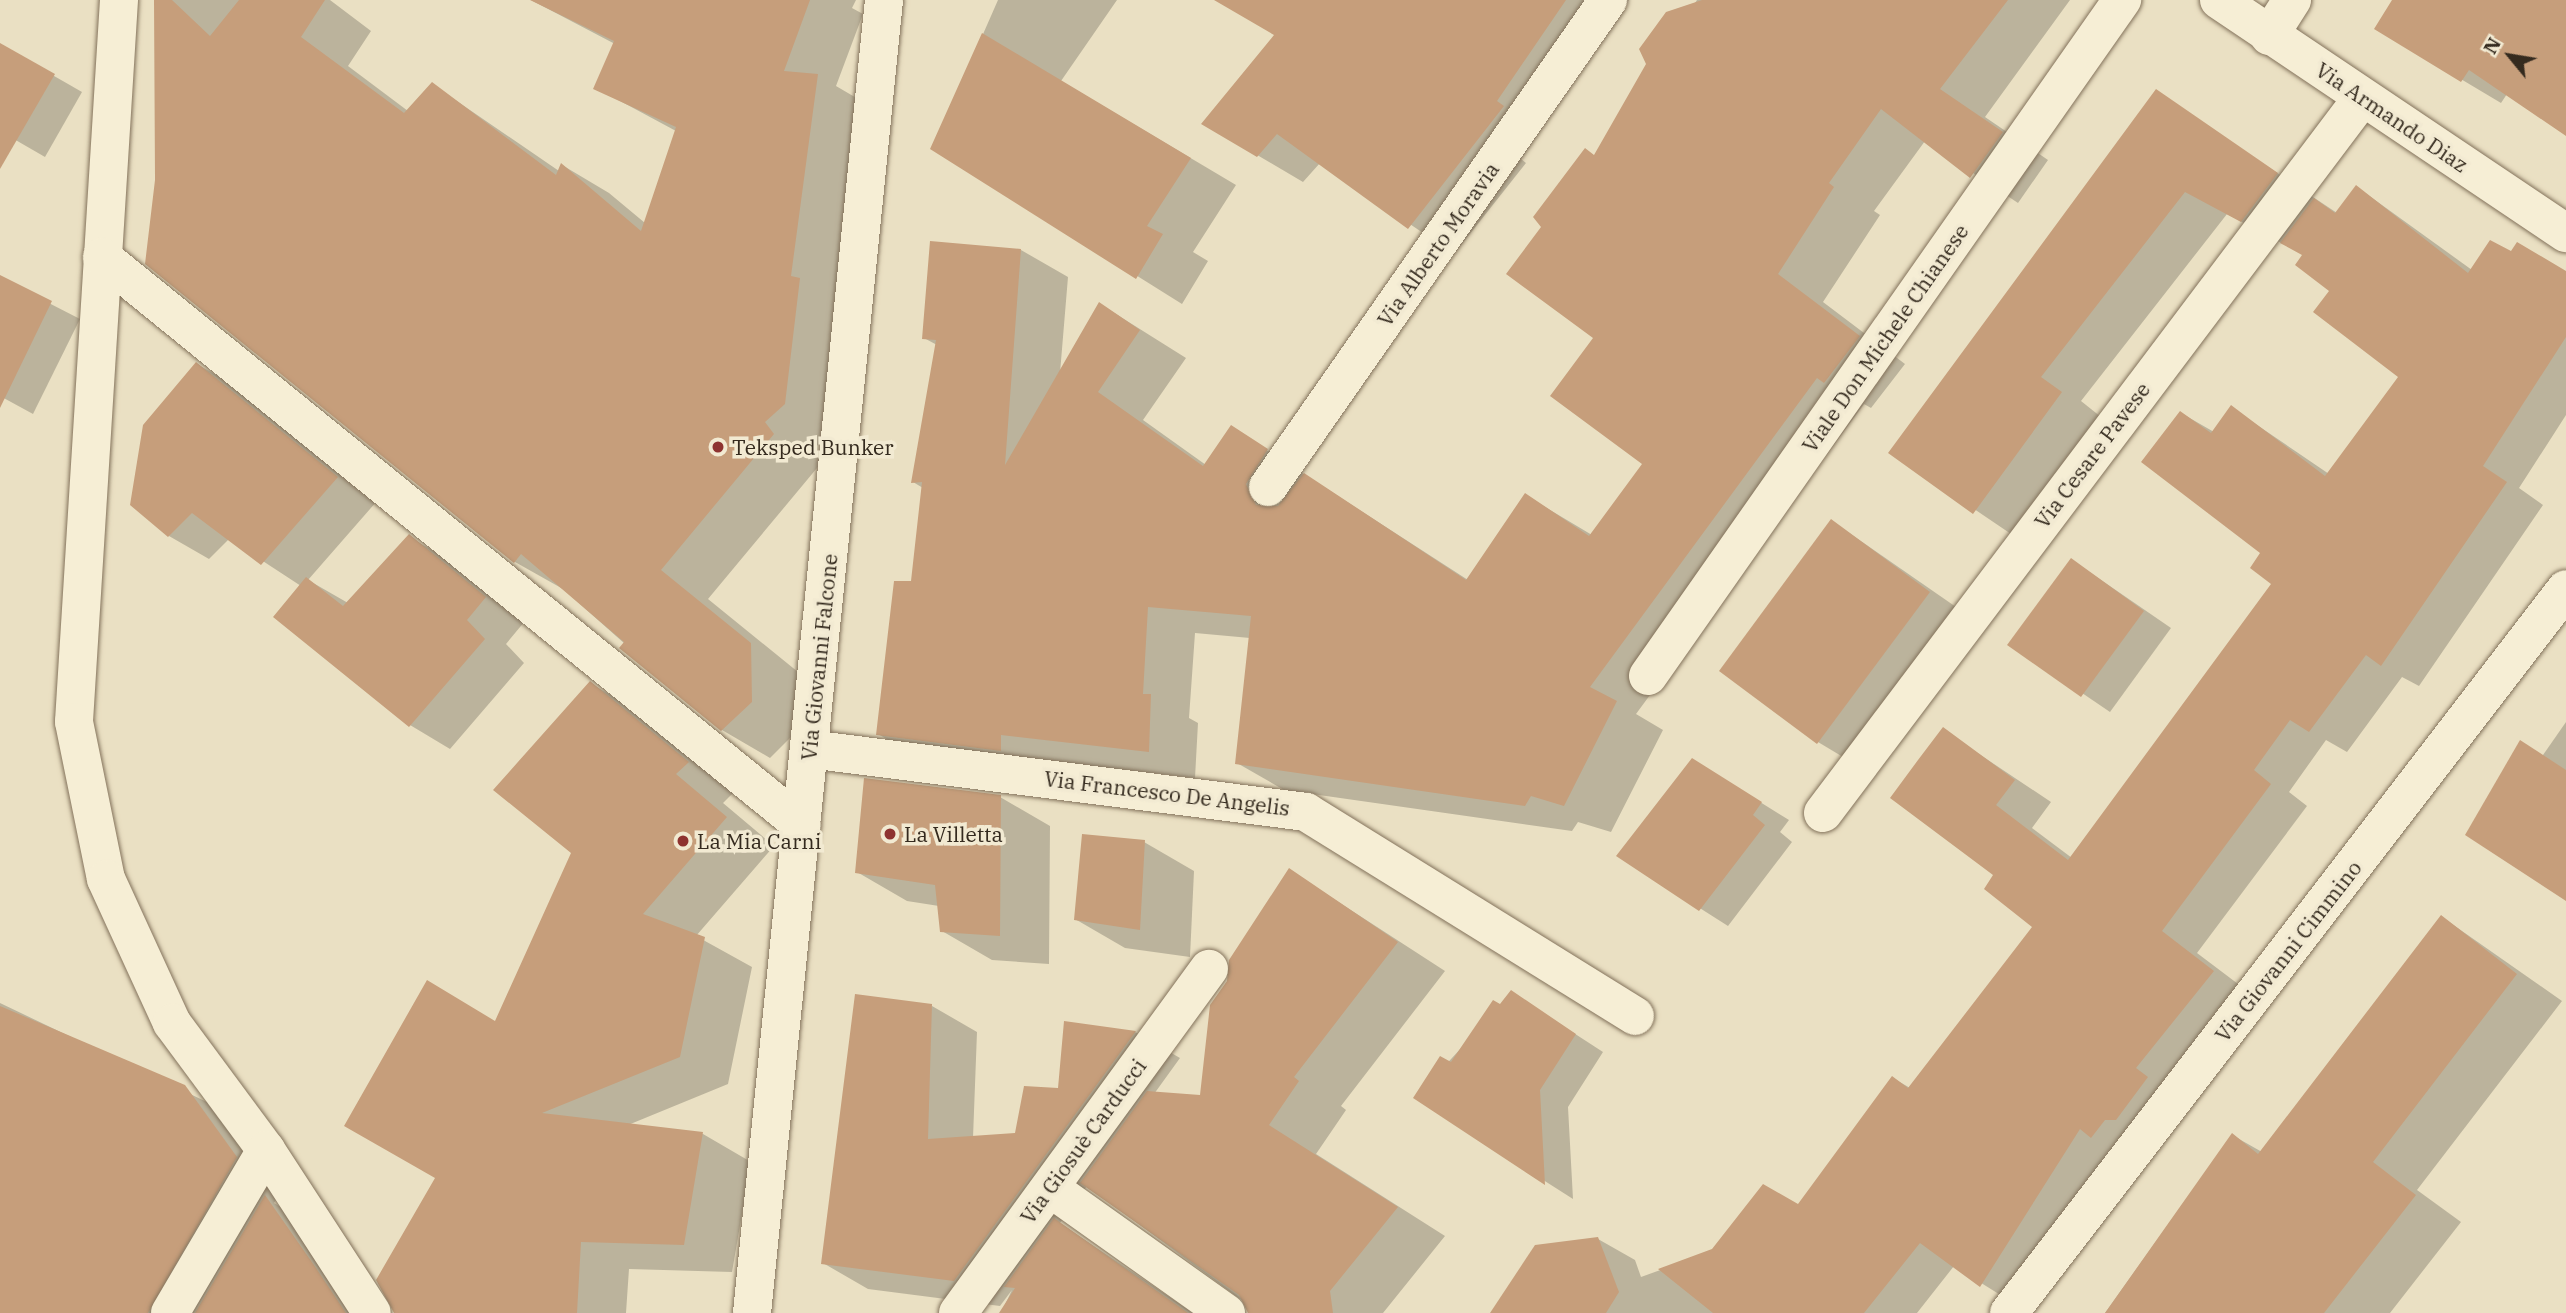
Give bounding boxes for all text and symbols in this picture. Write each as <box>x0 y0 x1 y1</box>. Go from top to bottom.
north arrow <box>2475 21 2545 91</box>
text: N <box>2478 33 2506 58</box>
street label: Via Armando Diaz <box>2311 57 2473 177</box>
street label: Via Alberto Moravia <box>1372 157 1504 331</box>
street label: Viale Don Michele Chianese <box>1797 219 1973 457</box>
street label: Via Cesare Pavese <box>2029 377 2155 533</box>
place label: Teksped Bunker <box>732 434 893 460</box>
marker: Teksped Bunker <box>710 439 726 455</box>
street label: Via Giovanni Falcone <box>796 552 842 762</box>
street label: Via Francesco De Angelis <box>1043 765 1291 821</box>
place label: La Villetta <box>904 821 1003 847</box>
marker: La Villetta <box>882 826 898 842</box>
place label: La Mia Carni <box>697 828 821 854</box>
marker: La Mia Carni <box>675 833 691 849</box>
street label: Via Giovanni Cimmino <box>2210 855 2366 1047</box>
street label: Via Giosuè Carducci <box>1015 1054 1151 1228</box>

